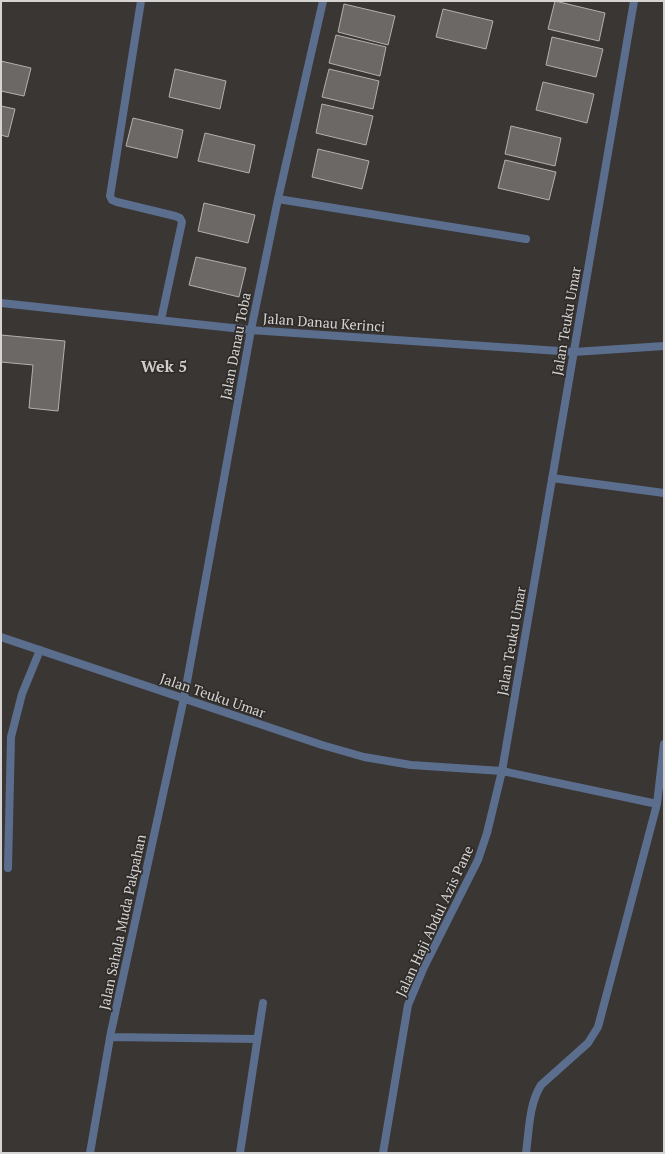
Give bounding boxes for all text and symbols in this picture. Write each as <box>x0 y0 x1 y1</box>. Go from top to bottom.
street label: Jalan Teuku Umar <box>547 264 585 377</box>
street label: Jalan Danau Toba <box>215 291 255 401</box>
street label: Jalan Danau Kerinci <box>262 308 386 336</box>
district label: Wek 5 <box>141 355 187 377</box>
street label: Jalan Teuku Umar <box>492 584 530 697</box>
street label: Jalan Teuku Umar <box>158 668 269 722</box>
street label: Jalan Sahala Muda Pakpahan <box>94 832 150 1012</box>
street label: Jalan Haji Abdul Azis Pane <box>391 842 477 1000</box>

